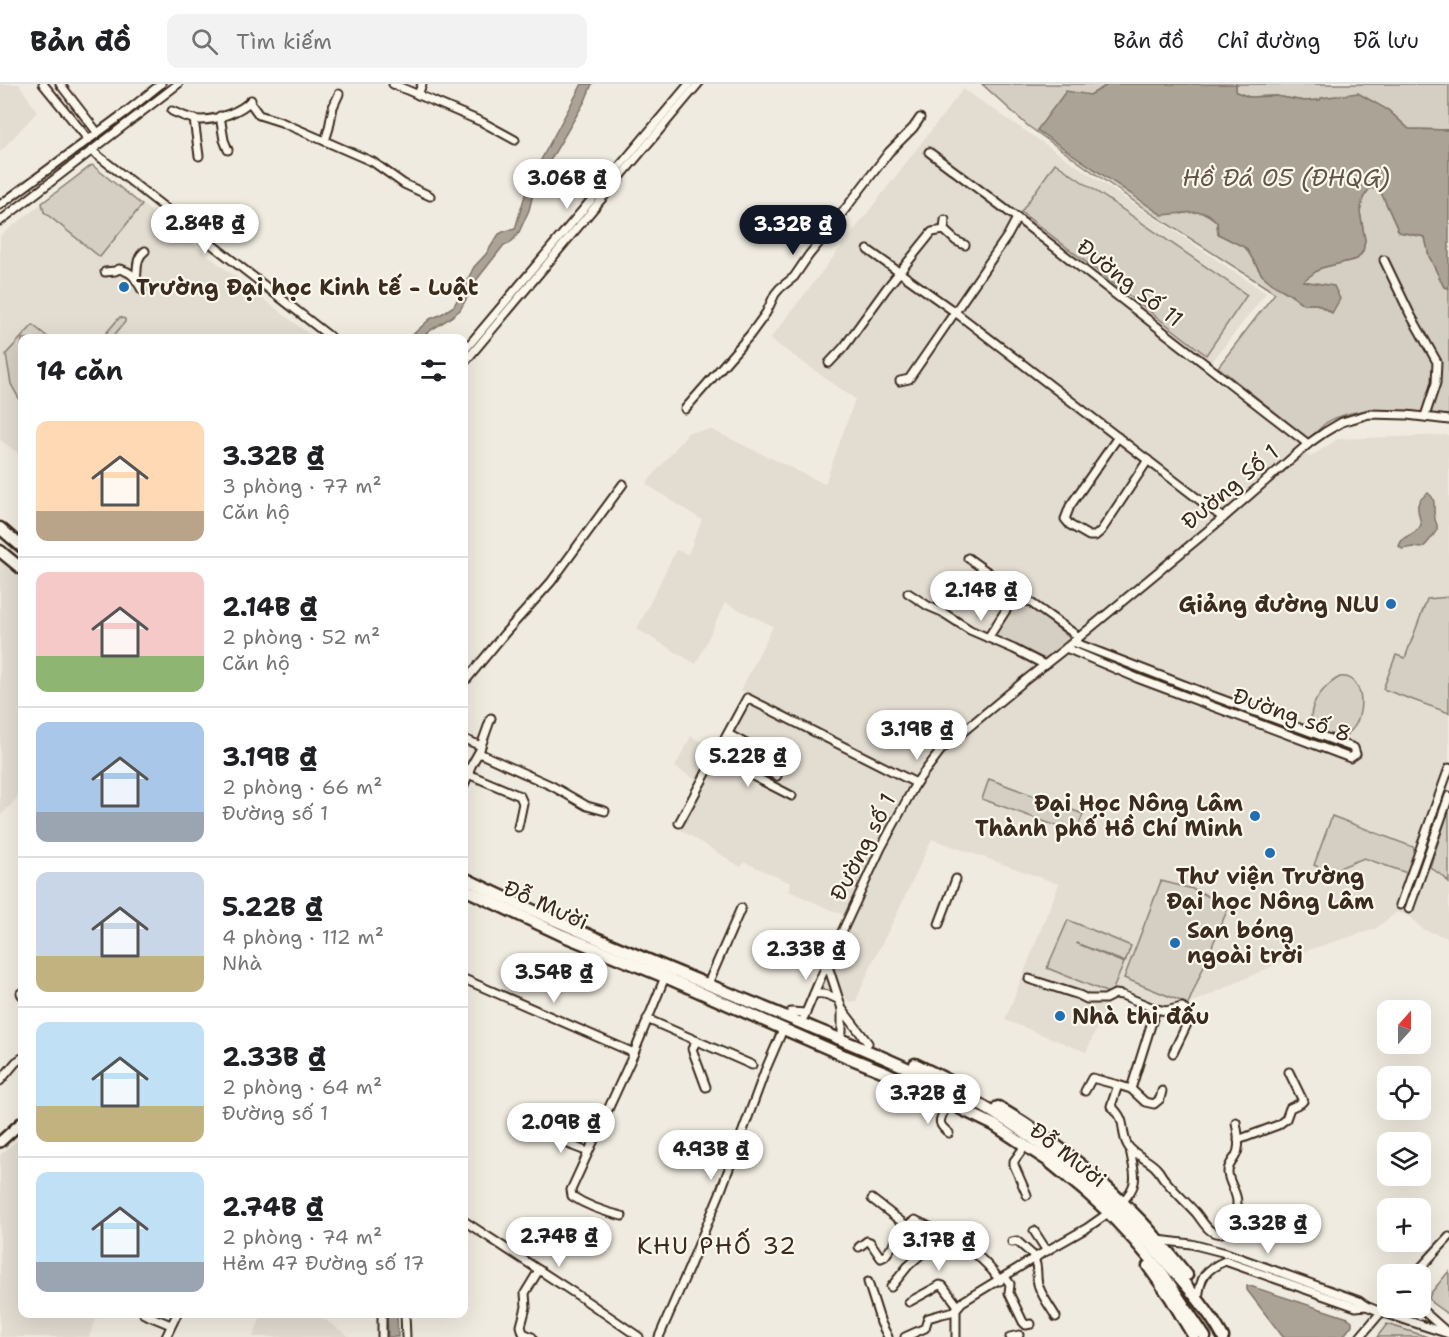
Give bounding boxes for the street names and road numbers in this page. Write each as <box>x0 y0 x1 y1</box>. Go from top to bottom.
street label: Đường Số 11 <box>1071 232 1189 334</box>
street label: Đường Số 1 <box>1175 438 1285 536</box>
street label: Đường số 8 <box>1229 681 1355 749</box>
street label: Đường số 1 <box>823 788 903 906</box>
street label: Đỗ Mười <box>499 873 593 937</box>
street label: Đỗ Mười <box>1024 1116 1112 1194</box>

